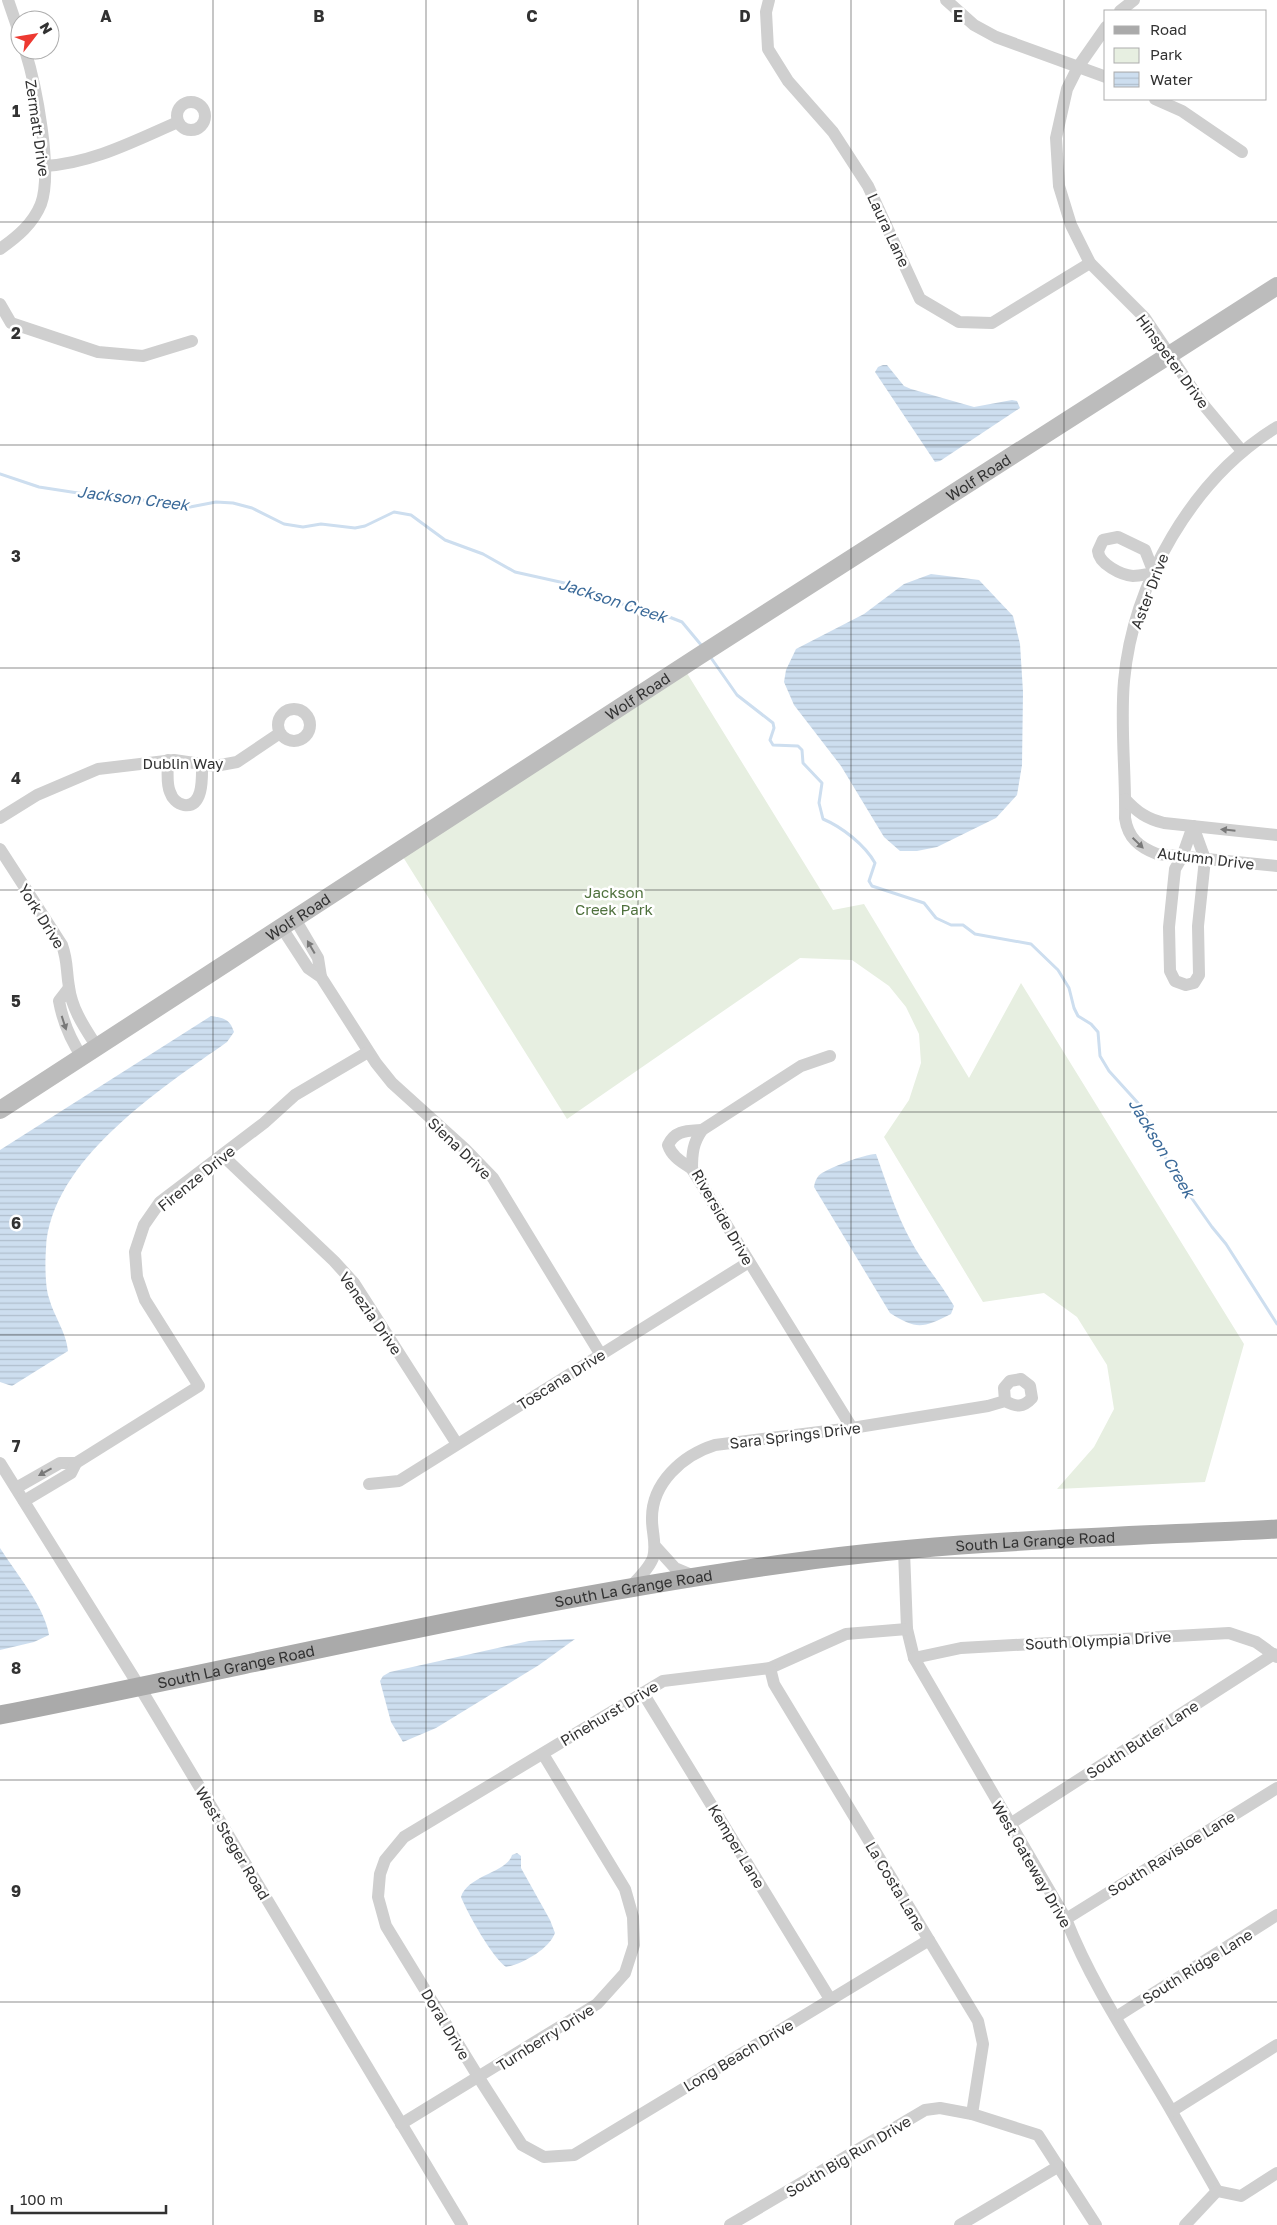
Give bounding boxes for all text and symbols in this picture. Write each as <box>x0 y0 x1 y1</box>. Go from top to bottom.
text: A <box>100 6 112 26</box>
text: B <box>313 6 325 26</box>
text: C <box>526 6 538 26</box>
text: D <box>739 6 751 26</box>
text: E <box>953 6 963 26</box>
north arrow <box>10 10 60 60</box>
legend <box>1104 10 1267 100</box>
text: N <box>37 19 57 37</box>
text: Road <box>1150 20 1187 38</box>
text: Park <box>1150 45 1183 63</box>
text: Water <box>1150 70 1193 88</box>
street label: Zermatt Drive <box>22 78 54 178</box>
text: 1 <box>12 101 20 121</box>
street label: Laura Lane <box>864 190 914 270</box>
street label: Hinspeter Drive <box>1133 310 1213 412</box>
text: 2 <box>11 323 21 343</box>
street label: Wolf Road <box>942 450 1014 505</box>
water label: Jackson Creek <box>76 481 192 515</box>
text: 3 <box>11 546 21 566</box>
street label: Aster Drive <box>1126 550 1172 631</box>
water label: Jackson Creek <box>557 573 671 627</box>
street label: Wolf Road <box>602 668 673 724</box>
street label: Dublin Way <box>143 754 224 772</box>
text: 4 <box>11 768 21 788</box>
one-way arrow <box>1220 826 1236 834</box>
one-way arrow <box>1132 837 1144 849</box>
street label: Autumn Drive <box>1157 843 1256 873</box>
street label: York Drive <box>15 880 69 952</box>
park label: Jackson Creek Park <box>575 883 654 918</box>
street label: Wolf Road <box>262 889 333 944</box>
one-way arrow <box>307 940 316 954</box>
text: 5 <box>11 991 21 1011</box>
one-way arrow <box>61 1015 69 1030</box>
water label: Jackson Creek <box>1125 1095 1200 1203</box>
street label: Siena Drive <box>425 1113 496 1183</box>
street label: Firenze Drive <box>154 1141 238 1215</box>
street label: Riverside Drive <box>688 1166 758 1268</box>
text: 6 <box>11 1213 21 1233</box>
street label: Venezia Drive <box>336 1268 406 1358</box>
street label: Toscana Drive <box>514 1345 608 1413</box>
street label: Sara Springs Drive <box>728 1418 862 1452</box>
text: 7 <box>12 1436 21 1456</box>
one-way arrow <box>38 1468 52 1476</box>
street label: South La Grange Road <box>955 1527 1116 1555</box>
street label: South La Grange Road <box>553 1565 714 1610</box>
street label: South Olympia Drive <box>1024 1627 1172 1653</box>
street label: South La Grange Road <box>156 1641 316 1692</box>
text: 8 <box>11 1658 21 1678</box>
street label: Pinehurst Drive <box>557 1677 661 1749</box>
street label: South Butler Lane <box>1083 1696 1202 1782</box>
street label: West Steger Road <box>192 1783 274 1903</box>
street label: West Gateway Drive <box>988 1798 1076 1931</box>
street label: Kemper Lane <box>705 1801 769 1891</box>
street label: South Ravisloe Lane <box>1104 1806 1238 1899</box>
street label: La Costa Lane <box>862 1838 930 1934</box>
text: 9 <box>11 1881 21 1901</box>
street label: South Ridge Lane <box>1138 1925 1256 2007</box>
street label: Doral Drive <box>418 1985 474 2063</box>
street label: Turnberry Drive <box>493 2000 597 2074</box>
street label: Long Beach Drive <box>680 2015 797 2095</box>
street label: South Big Run Drive <box>782 2111 914 2200</box>
scale bar <box>12 2182 166 2214</box>
text: 100 m <box>20 2190 63 2208</box>

